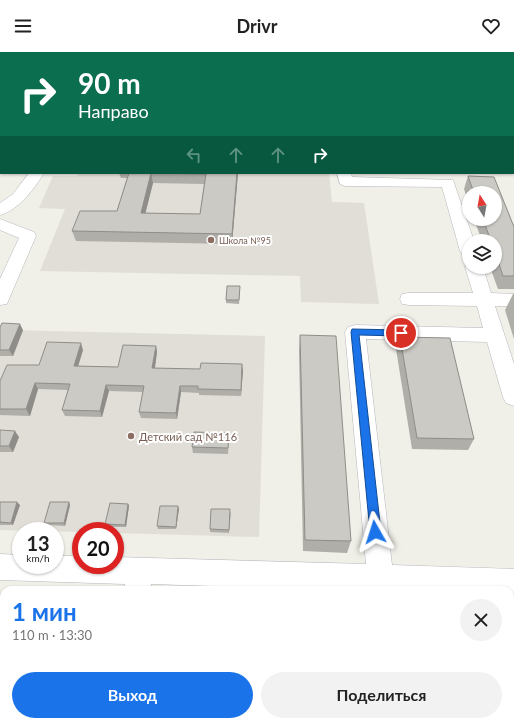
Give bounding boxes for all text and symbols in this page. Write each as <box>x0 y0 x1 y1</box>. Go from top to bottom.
icon: menu <box>12 15 34 37</box>
text: Drivr <box>236 15 278 37</box>
icon: heart <box>480 15 502 37</box>
text: 90 m <box>78 66 141 100</box>
icon: right <box>12 68 64 120</box>
text: Направо <box>78 100 149 122</box>
icon: left <box>183 144 205 166</box>
icon: ahead <box>225 144 247 166</box>
icon: ahead <box>267 144 289 166</box>
icon: right <box>309 144 331 166</box>
north arrow <box>462 186 502 226</box>
map controls <box>462 186 502 274</box>
button: layers <box>462 234 502 274</box>
marker: Школа №95 <box>206 235 216 245</box>
place label: Школа №95 <box>219 235 271 246</box>
pin <box>384 316 418 350</box>
icon: arrive <box>390 322 412 344</box>
place label: Детский сад №116 <box>139 430 237 443</box>
marker: Детский сад №116 <box>126 431 136 441</box>
position arrow <box>354 511 396 553</box>
speed limit sign: 20 <box>72 522 124 574</box>
text: 13 <box>26 531 50 555</box>
text: km/h <box>26 552 50 564</box>
text: 1 мин <box>12 597 77 626</box>
button: close <box>460 599 502 641</box>
text: 110 m · 13:30 <box>12 627 92 643</box>
button: Выход <box>12 672 253 718</box>
button: Поделиться <box>261 672 502 718</box>

